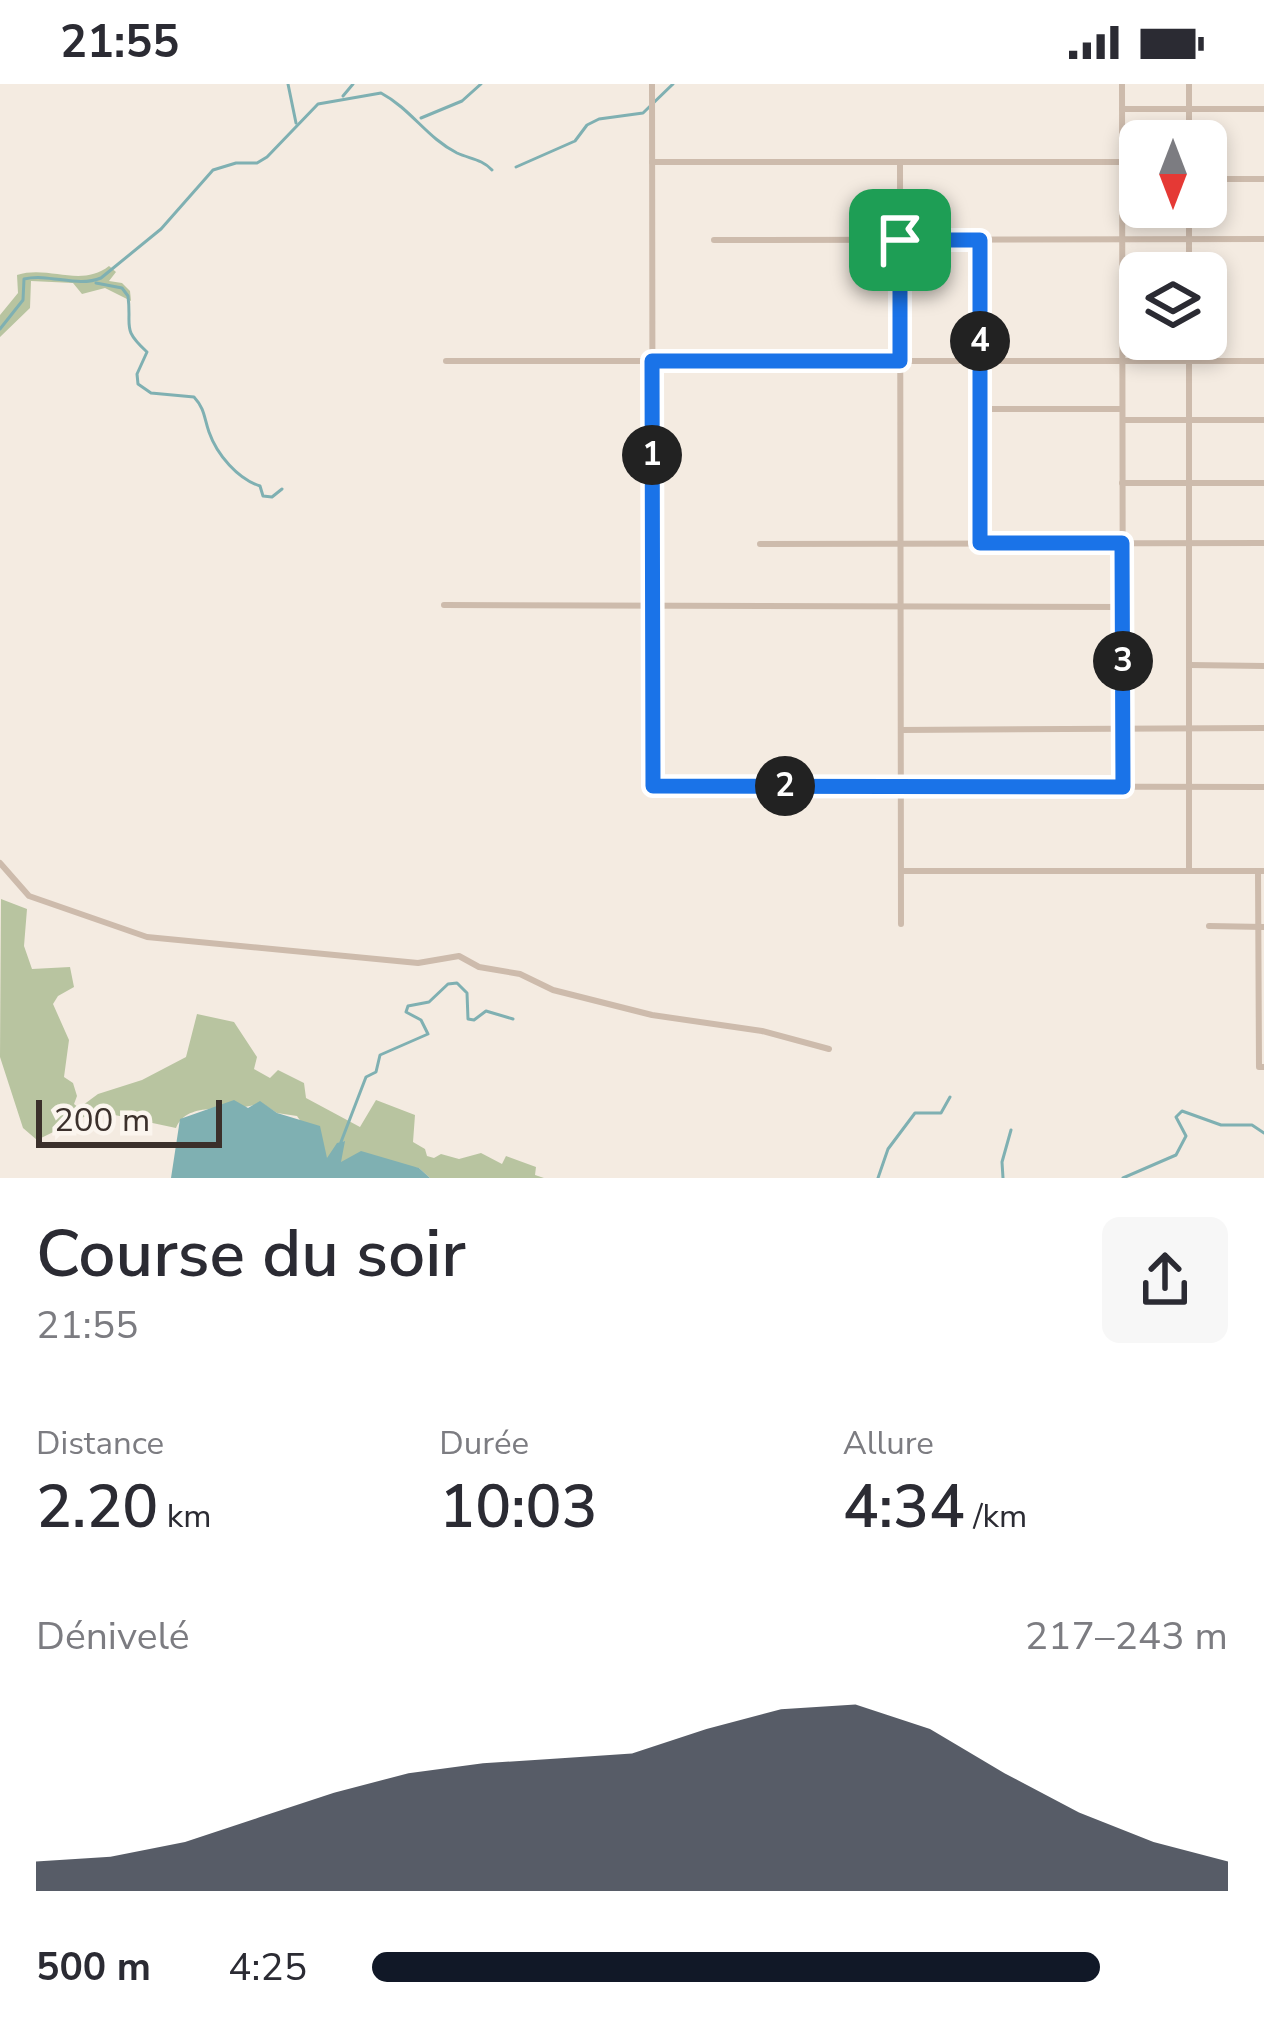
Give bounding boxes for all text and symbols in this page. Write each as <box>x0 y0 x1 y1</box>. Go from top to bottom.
text: 21:55 <box>60 12 179 73</box>
north arrow <box>1119 120 1227 228</box>
map controls <box>1119 120 1227 360</box>
pin <box>849 189 951 291</box>
icon: arrive <box>867 207 933 273</box>
button: layers <box>1119 252 1227 360</box>
pin: 4 <box>950 311 1010 371</box>
text: 4 <box>970 318 990 363</box>
pin: 1 <box>622 425 682 485</box>
text: 1 <box>642 432 662 477</box>
pin: 3 <box>1093 631 1153 691</box>
text: 3 <box>1113 638 1133 683</box>
pin: 2 <box>755 756 815 816</box>
text: 2 <box>775 763 795 808</box>
scale bar <box>36 1094 222 1147</box>
text: 200 m <box>54 1098 150 1143</box>
text: Course du soir <box>36 1209 466 1299</box>
button: share <box>1102 1217 1228 1343</box>
text: 21:55 <box>36 1299 139 1352</box>
text: Distance <box>36 1421 164 1466</box>
text: Durée <box>439 1421 529 1466</box>
text: Allure <box>843 1421 934 1466</box>
text: 2.20 <box>36 1466 158 1548</box>
text: 10:03 <box>439 1466 598 1548</box>
text: 4:34 <box>843 1466 965 1548</box>
text: km <box>158 1494 211 1539</box>
text: /km <box>965 1494 1027 1539</box>
text: Dénivelé <box>36 1610 190 1663</box>
text: 217–243 m <box>1025 1610 1228 1663</box>
text: 500 m <box>36 1941 151 1994</box>
text: 4:25 <box>228 1941 307 1994</box>

